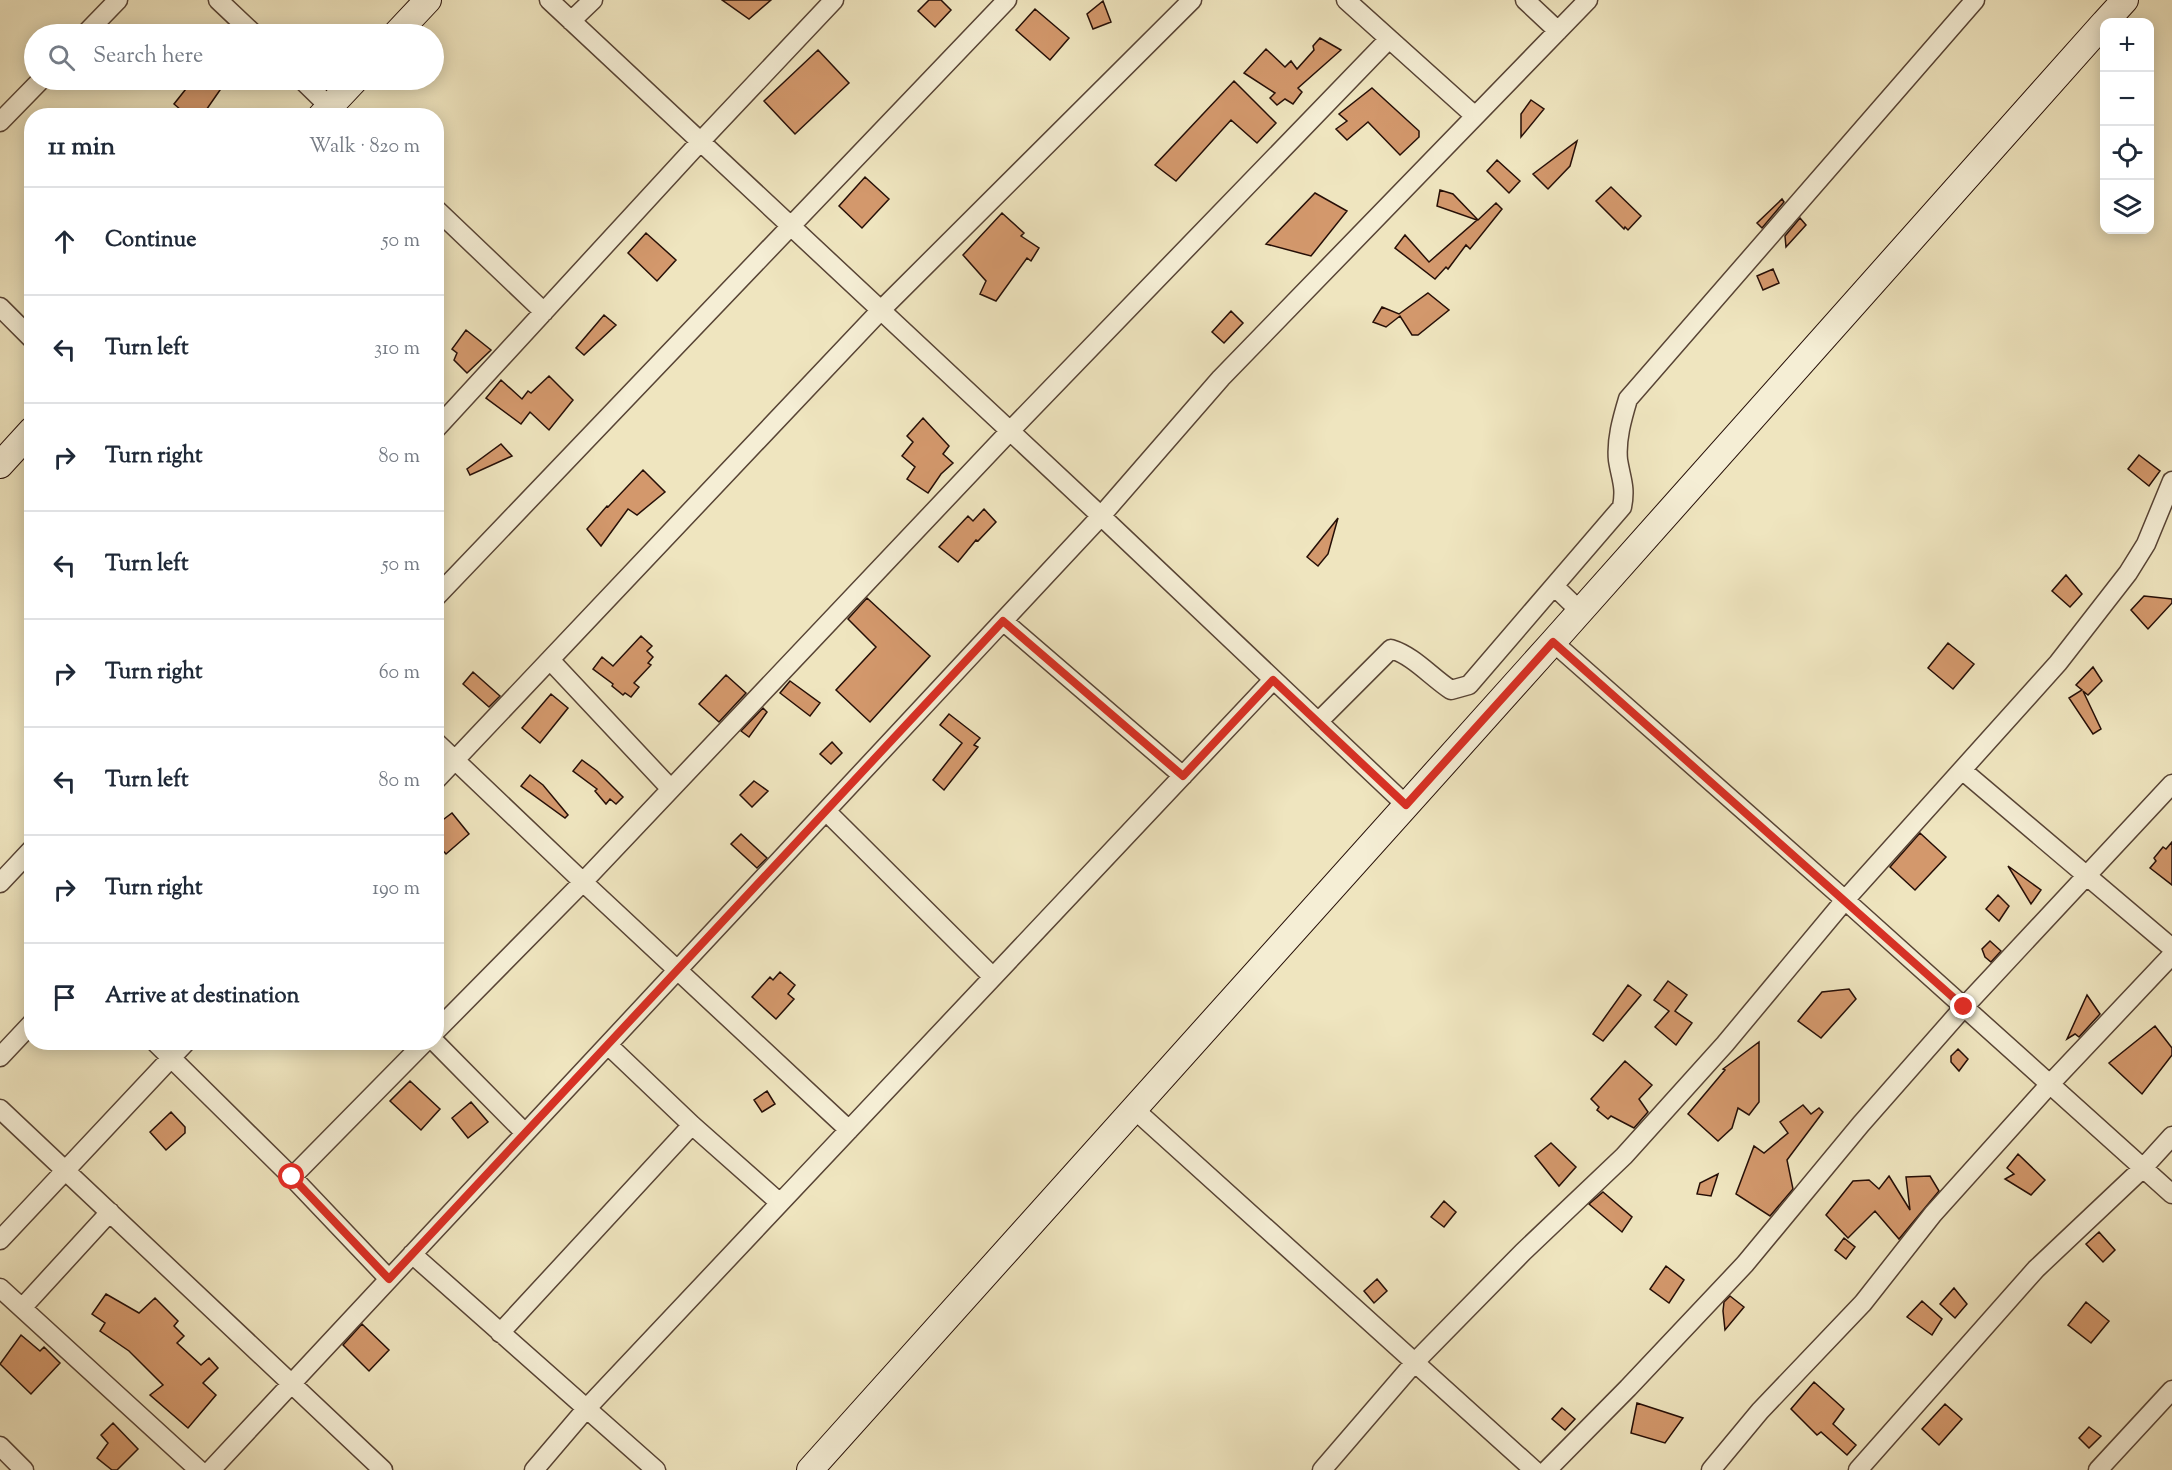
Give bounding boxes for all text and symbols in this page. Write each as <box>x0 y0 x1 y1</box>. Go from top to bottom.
map controls <box>2100 18 2154 234</box>
button: + <box>2100 18 2154 72</box>
search box <box>24 24 444 90</box>
icon: search <box>45 41 78 74</box>
text: Search here <box>93 41 203 73</box>
button: − <box>2100 72 2154 126</box>
button: locate <box>2100 126 2154 180</box>
text: 11 min <box>48 129 115 166</box>
text: Walk · 820 m <box>309 133 420 162</box>
button: layers <box>2100 180 2154 234</box>
icon: ahead <box>48 225 81 258</box>
text: Continue <box>105 225 196 257</box>
text: 50 m <box>382 227 420 256</box>
icon: left <box>48 333 81 366</box>
text: Turn left <box>105 333 188 365</box>
text: 310 m <box>374 335 420 364</box>
icon: right <box>48 441 81 474</box>
text: Turn right <box>105 441 202 473</box>
text: 80 m <box>379 443 420 472</box>
icon: left <box>48 549 81 582</box>
text: Turn left <box>105 549 188 581</box>
text: 50 m <box>382 551 420 580</box>
icon: right <box>48 657 81 690</box>
text: Turn right <box>105 657 202 689</box>
text: 60 m <box>379 659 420 688</box>
icon: left <box>48 765 81 798</box>
text: Turn left <box>105 765 188 797</box>
text: 80 m <box>379 767 420 796</box>
icon: right <box>48 873 81 906</box>
text: Turn right <box>105 873 202 905</box>
text: 190 m <box>372 875 420 904</box>
icon: arrive <box>48 981 81 1014</box>
text: Arrive at destination <box>105 981 300 1013</box>
route end <box>1950 993 1976 1019</box>
route start <box>278 1163 304 1189</box>

